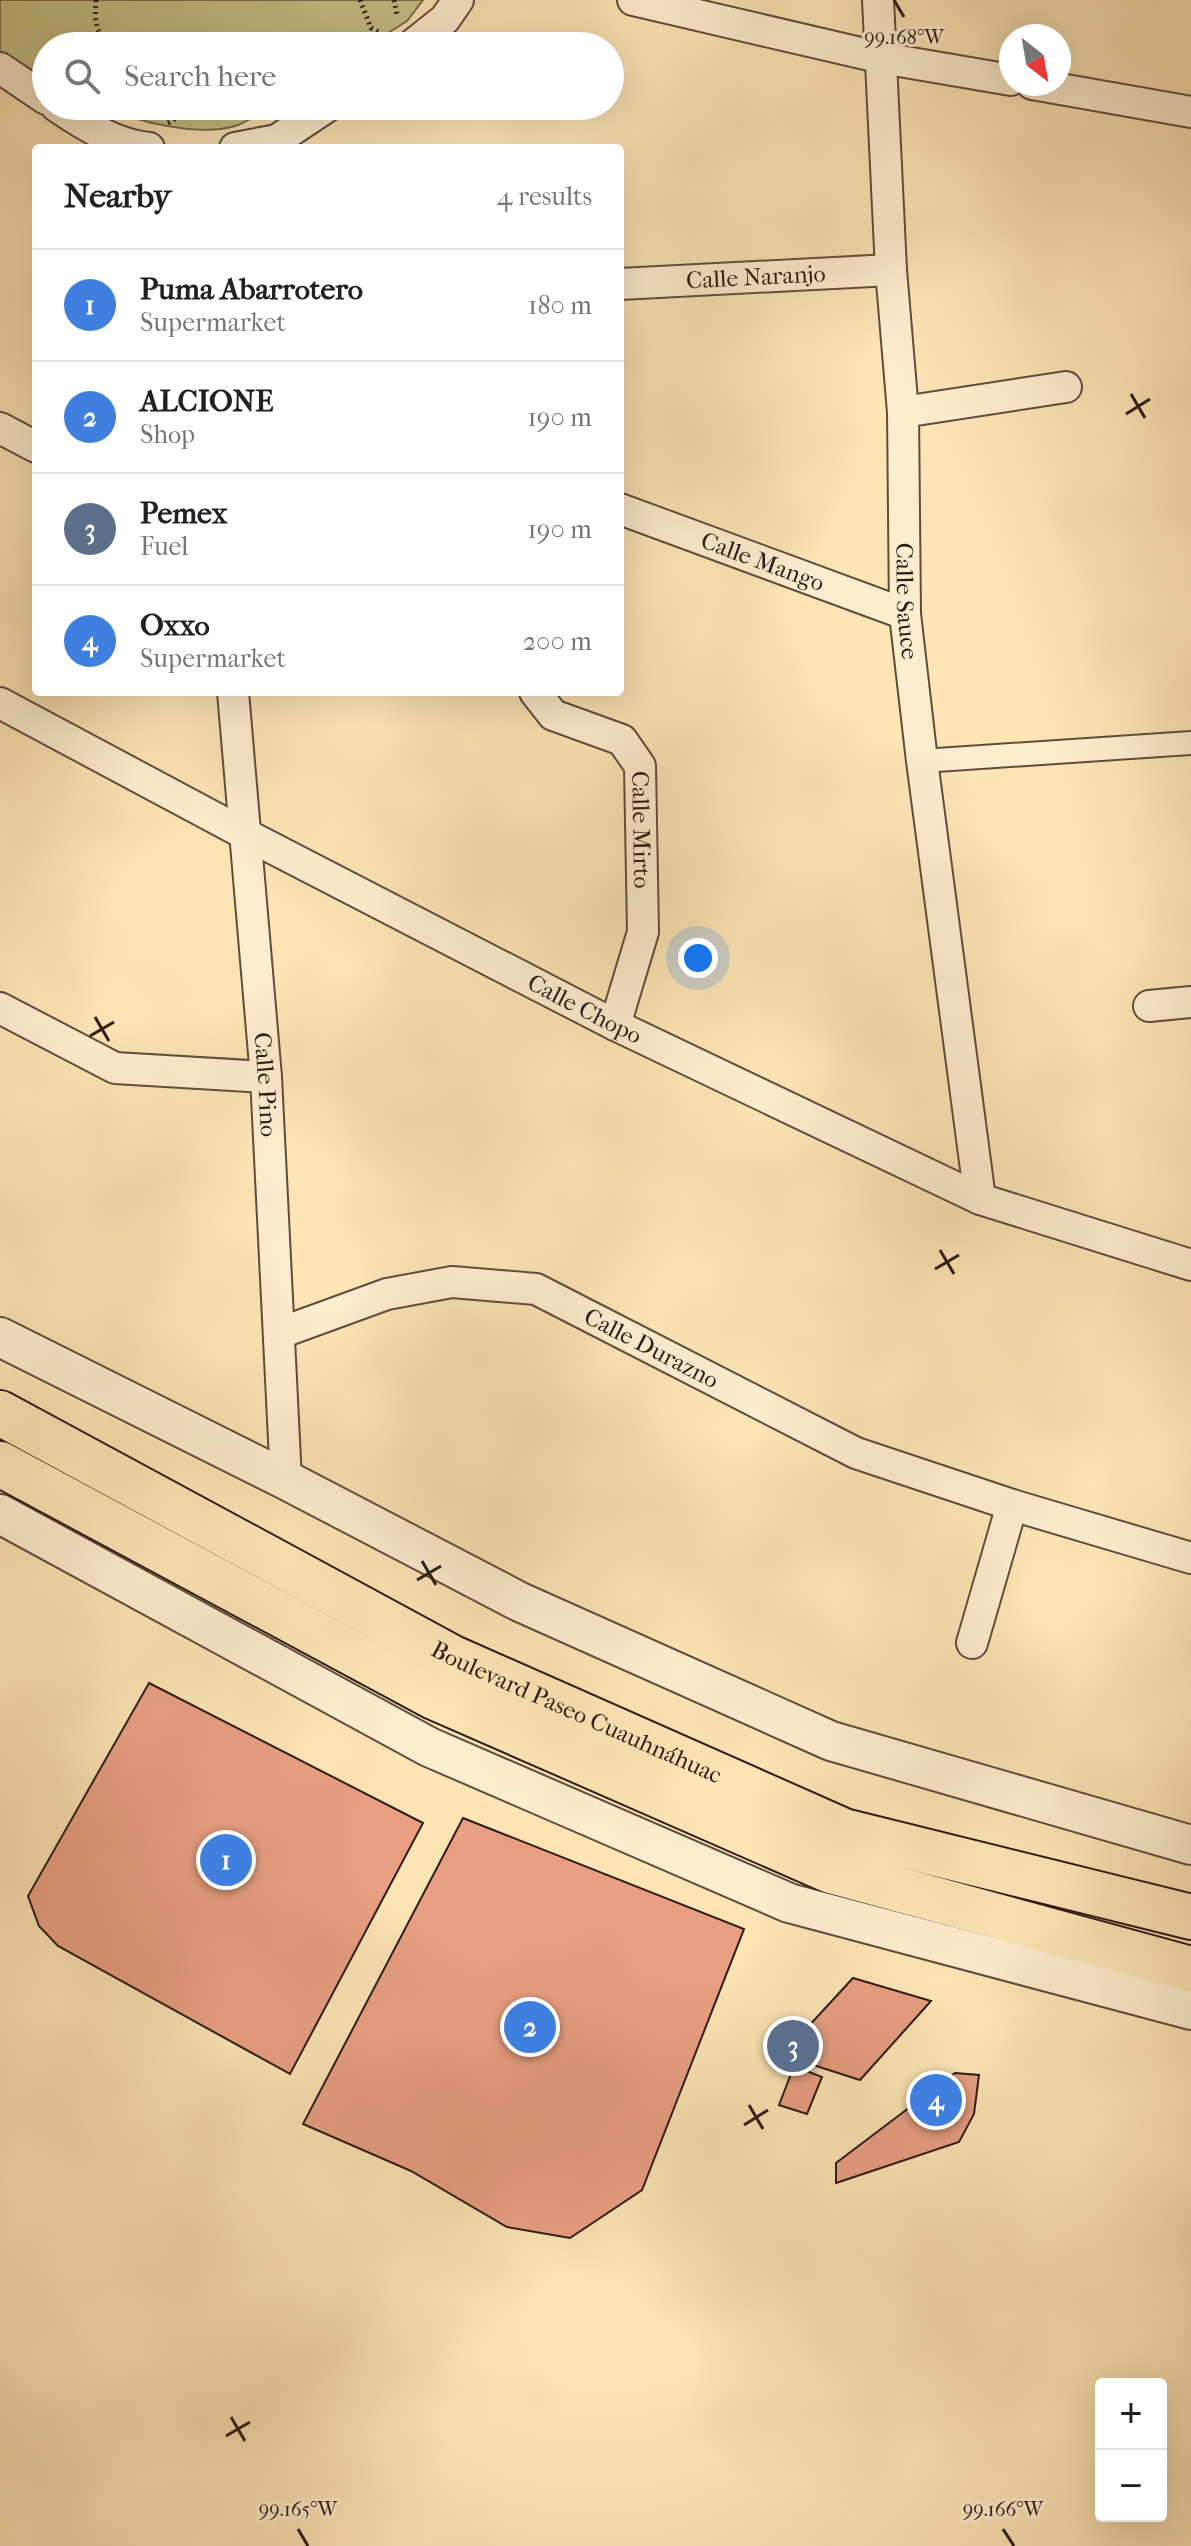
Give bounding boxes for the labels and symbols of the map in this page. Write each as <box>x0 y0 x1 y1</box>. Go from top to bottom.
north arrow <box>999 24 1071 96</box>
text: 99.168°W <box>864 26 945 49</box>
street label: Calle Naranjo <box>685 259 826 295</box>
street label: Calle Mango <box>697 526 828 597</box>
street label: Calle Sauce <box>890 543 924 661</box>
street label: Calle Mirto <box>626 771 656 889</box>
your location <box>678 938 718 978</box>
street label: Calle Chopo <box>523 968 646 1050</box>
street label: Calle Pino <box>248 1031 283 1138</box>
street label: Calle Durazno <box>580 1302 723 1394</box>
street label: Boulevard Paseo Cuauhnáhuac <box>427 1635 726 1789</box>
pin: 1 <box>200 1830 252 1890</box>
pin: 2 <box>504 1997 556 2057</box>
pin: 3 <box>767 2016 819 2076</box>
pin: 4 <box>910 2070 962 2130</box>
text: 99.165°W <box>259 2498 339 2521</box>
text: 99.166°W <box>963 2498 1045 2521</box>

